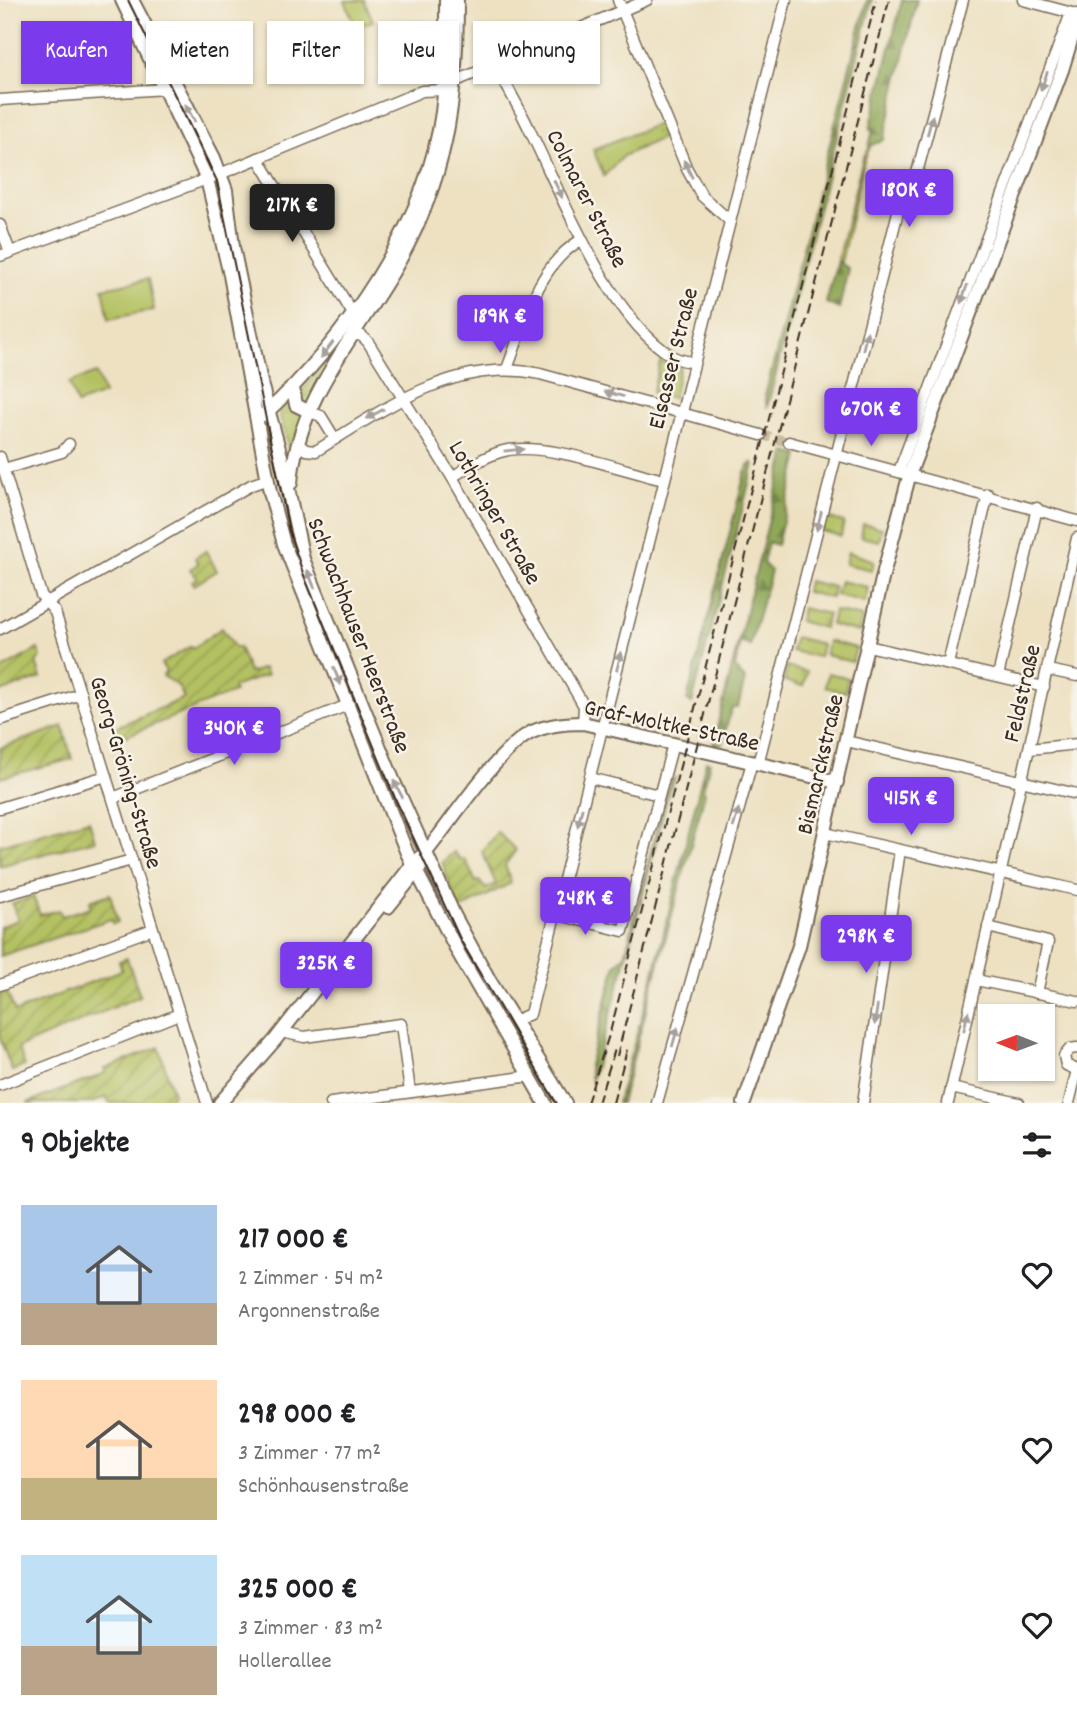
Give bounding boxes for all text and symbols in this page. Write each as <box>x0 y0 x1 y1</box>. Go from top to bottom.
chip: Kaufen <box>21 21 132 84</box>
chip: Mieten <box>146 21 253 84</box>
chip: Filter <box>267 21 364 84</box>
chip: Neu <box>378 21 459 84</box>
chip: Wohnung <box>473 21 600 84</box>
one-way arrow <box>1038 70 1049 91</box>
one-way arrow <box>184 103 196 123</box>
one-way arrow <box>925 114 936 136</box>
street label: Colmarer Straße <box>536 124 635 275</box>
one-way arrow <box>682 159 693 179</box>
pin: 180K € <box>852 170 966 229</box>
text: 180K € <box>881 175 937 208</box>
one-way arrow <box>553 179 564 200</box>
pin: 217K € <box>235 184 349 244</box>
text: 217K € <box>266 190 318 223</box>
one-way arrow <box>958 283 969 304</box>
street label: Elsasser Straße <box>641 284 709 433</box>
pin: 189K € <box>443 296 557 355</box>
text: 189K € <box>473 301 527 334</box>
one-way arrow <box>860 330 871 352</box>
one-way arrow <box>320 340 334 359</box>
pin: 670K € <box>814 388 928 448</box>
one-way arrow <box>604 389 625 399</box>
text: 670K € <box>840 394 902 427</box>
one-way arrow <box>365 408 384 420</box>
street label: Lothringer Straße <box>438 435 549 592</box>
one-way arrow <box>503 444 525 455</box>
one-way arrow <box>813 510 824 532</box>
street label: Schwachhauser Heerstraße <box>297 513 418 759</box>
one-way arrow <box>305 568 316 589</box>
street label: Feldstraße <box>996 641 1052 746</box>
one-way arrow <box>614 650 625 672</box>
one-way arrow <box>331 666 342 687</box>
street label: Georg-Gröning-Straße <box>79 672 170 873</box>
street label: Bismarckstraße <box>789 691 855 838</box>
street label: Graf-Moltke-Straße <box>581 692 762 762</box>
pin: 340K € <box>177 708 291 767</box>
text: 340K € <box>203 713 265 746</box>
pin: 415K € <box>854 778 968 837</box>
one-way arrow <box>392 779 404 799</box>
text: 415K € <box>884 783 938 816</box>
one-way arrow <box>574 806 585 828</box>
one-way arrow <box>731 807 742 829</box>
pin: 248K € <box>528 878 642 937</box>
text: 248K € <box>556 883 614 916</box>
pin: 298K € <box>809 916 923 975</box>
text: 298K € <box>837 921 895 954</box>
pin: 325K € <box>269 942 383 1002</box>
text: 325K € <box>296 948 356 981</box>
one-way arrow <box>870 1004 881 1026</box>
north arrow <box>978 1004 1055 1082</box>
map controls <box>978 1004 1055 1081</box>
one-way arrow <box>961 1010 972 1032</box>
one-way arrow <box>671 1026 681 1047</box>
text: 9 Objekte <box>21 1124 129 1167</box>
icon: filters <box>1018 1126 1056 1164</box>
text: 217 000 € <box>238 1220 349 1263</box>
icon: home <box>77 1233 161 1317</box>
icon: heart <box>1018 1256 1056 1294</box>
text: 2 Zimmer · 54 m² <box>238 1263 383 1296</box>
text: Argonnenstraße <box>238 1296 380 1329</box>
text: 298 000 € <box>238 1395 356 1438</box>
icon: home <box>77 1408 161 1492</box>
icon: heart <box>1018 1431 1056 1469</box>
text: 3 Zimmer · 77 m² <box>238 1438 381 1471</box>
text: Schönhausenstraße <box>238 1471 409 1504</box>
text: 325 000 € <box>238 1570 358 1613</box>
icon: home <box>77 1583 161 1667</box>
icon: heart <box>1018 1606 1056 1644</box>
text: 3 Zimmer · 83 m² <box>238 1613 383 1646</box>
text: Hollerallee <box>238 1646 332 1679</box>

